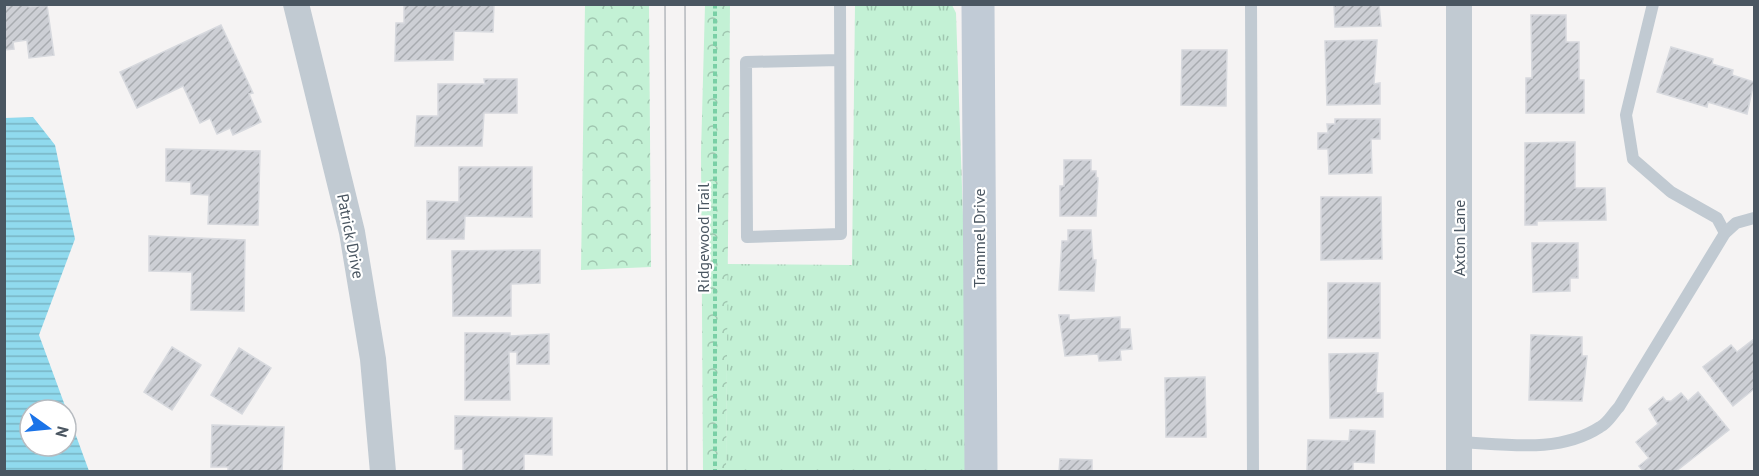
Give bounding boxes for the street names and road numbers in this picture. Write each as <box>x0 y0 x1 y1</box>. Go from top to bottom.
street label: Ridgewood Trail <box>693 183 713 293</box>
street label: Trammel Drive <box>969 188 989 288</box>
street label: Patrick Drive <box>333 192 369 280</box>
street label: Axton Lane <box>1449 200 1469 276</box>

